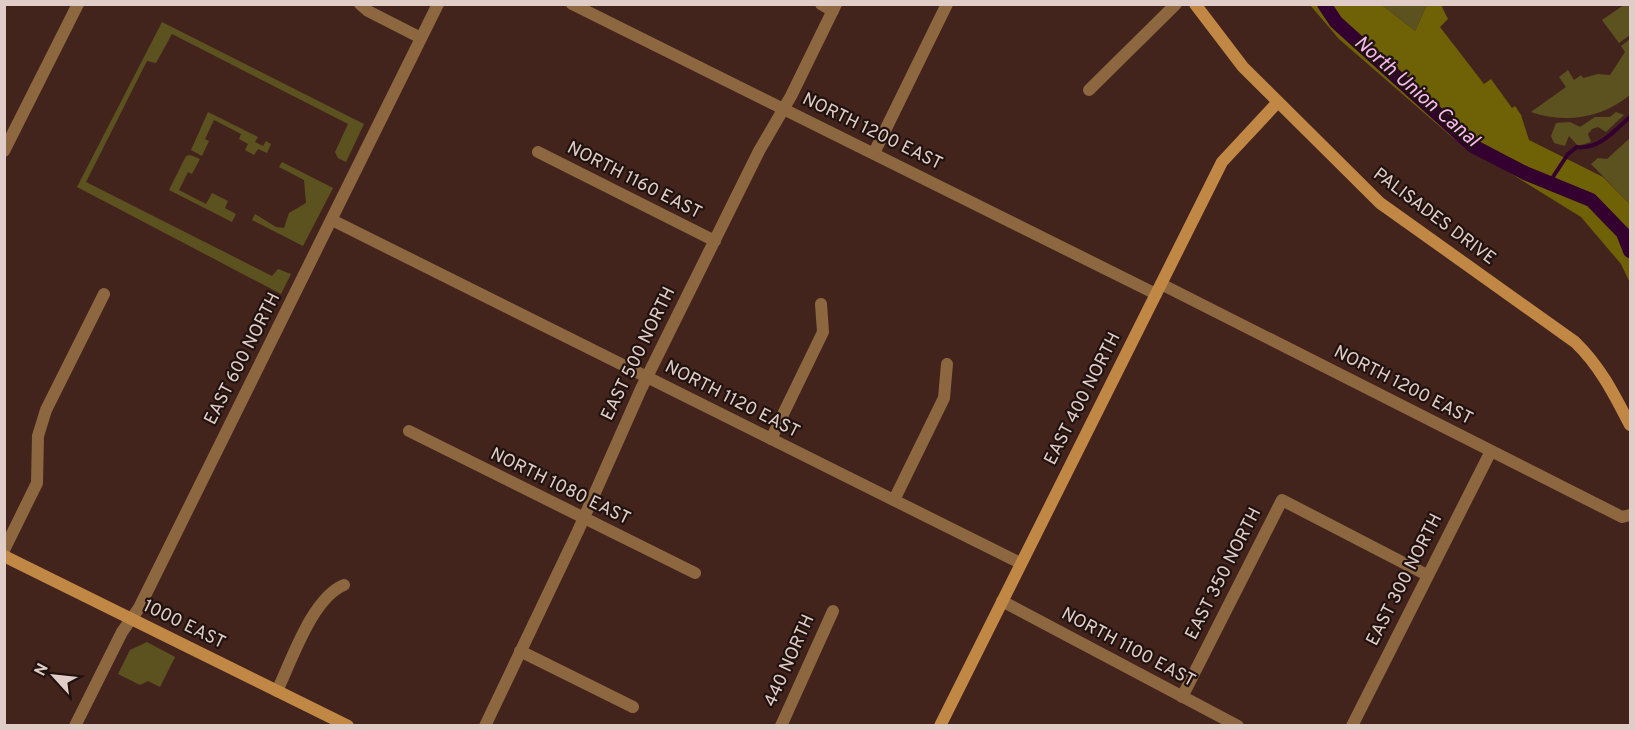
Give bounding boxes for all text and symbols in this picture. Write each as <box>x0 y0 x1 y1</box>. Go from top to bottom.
water label: North Union Canal <box>1348 30 1485 154</box>
street label: NORTH 1200 EAST <box>798 88 946 176</box>
street label: NORTH 1160 EAST <box>563 137 705 225</box>
street label: PALISADES DRIVE <box>1368 163 1500 271</box>
street label: EAST 500 NORTH <box>597 283 681 425</box>
street label: EAST 600 NORTH <box>200 289 286 429</box>
street label: EAST 400 NORTH <box>1040 329 1126 469</box>
street label: NORTH 1200 EAST <box>1330 341 1476 431</box>
street label: NORTH 1120 EAST <box>661 356 803 444</box>
street label: NORTH 1080 EAST <box>486 443 634 531</box>
street label: EAST 350 NORTH <box>1181 504 1267 644</box>
street label: EAST 300 NORTH <box>1362 510 1448 650</box>
street label: 1000 EAST <box>139 595 229 655</box>
street label: NORTH 1100 EAST <box>1057 603 1199 693</box>
street label: 440 NORTH <box>759 611 821 711</box>
north arrow <box>24 646 84 706</box>
text: N <box>31 660 54 680</box>

